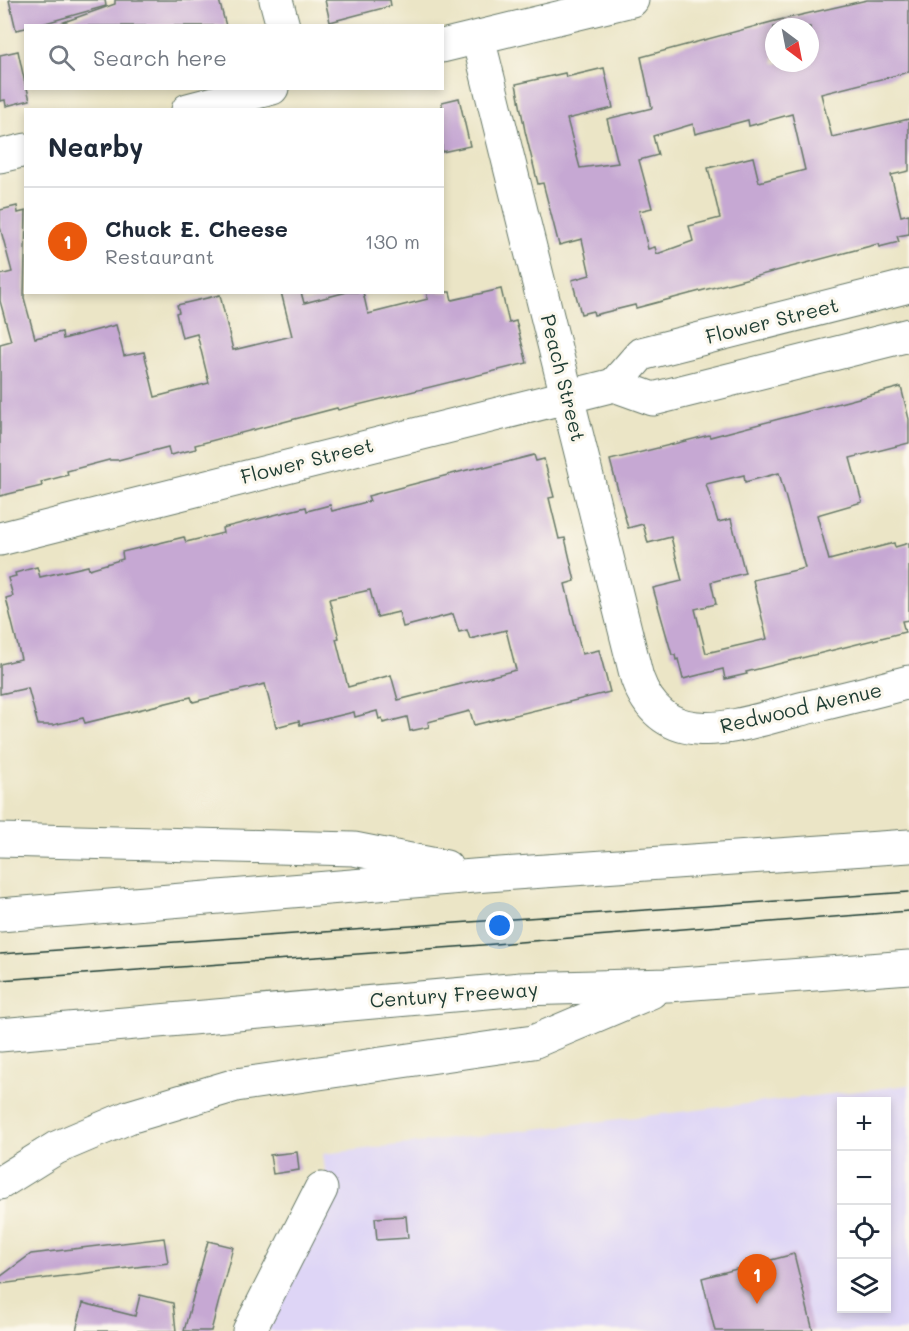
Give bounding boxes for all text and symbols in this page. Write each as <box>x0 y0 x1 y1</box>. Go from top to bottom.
north arrow <box>765 18 819 72</box>
search box <box>24 24 444 90</box>
icon: search <box>45 41 78 74</box>
text: Search here <box>93 43 227 72</box>
text: Nearby <box>48 130 143 164</box>
text: Chuck E. Cheese <box>105 214 288 243</box>
text: 1 <box>63 228 72 254</box>
text: 130 m <box>365 228 420 254</box>
text: Restaurant <box>105 243 215 269</box>
street label: Flower Street <box>703 291 841 349</box>
street label: Peach Street <box>536 311 592 444</box>
street label: Flower Street <box>238 431 376 489</box>
street label: Redwood Avenue <box>717 676 884 738</box>
your location <box>485 911 514 940</box>
street label: Century Freeway <box>369 975 539 1013</box>
map controls <box>837 1097 891 1313</box>
button: + <box>837 1097 891 1151</box>
button: − <box>837 1151 891 1205</box>
button: locate <box>837 1205 891 1259</box>
pin: 1 <box>738 1254 777 1304</box>
button: layers <box>837 1259 891 1313</box>

